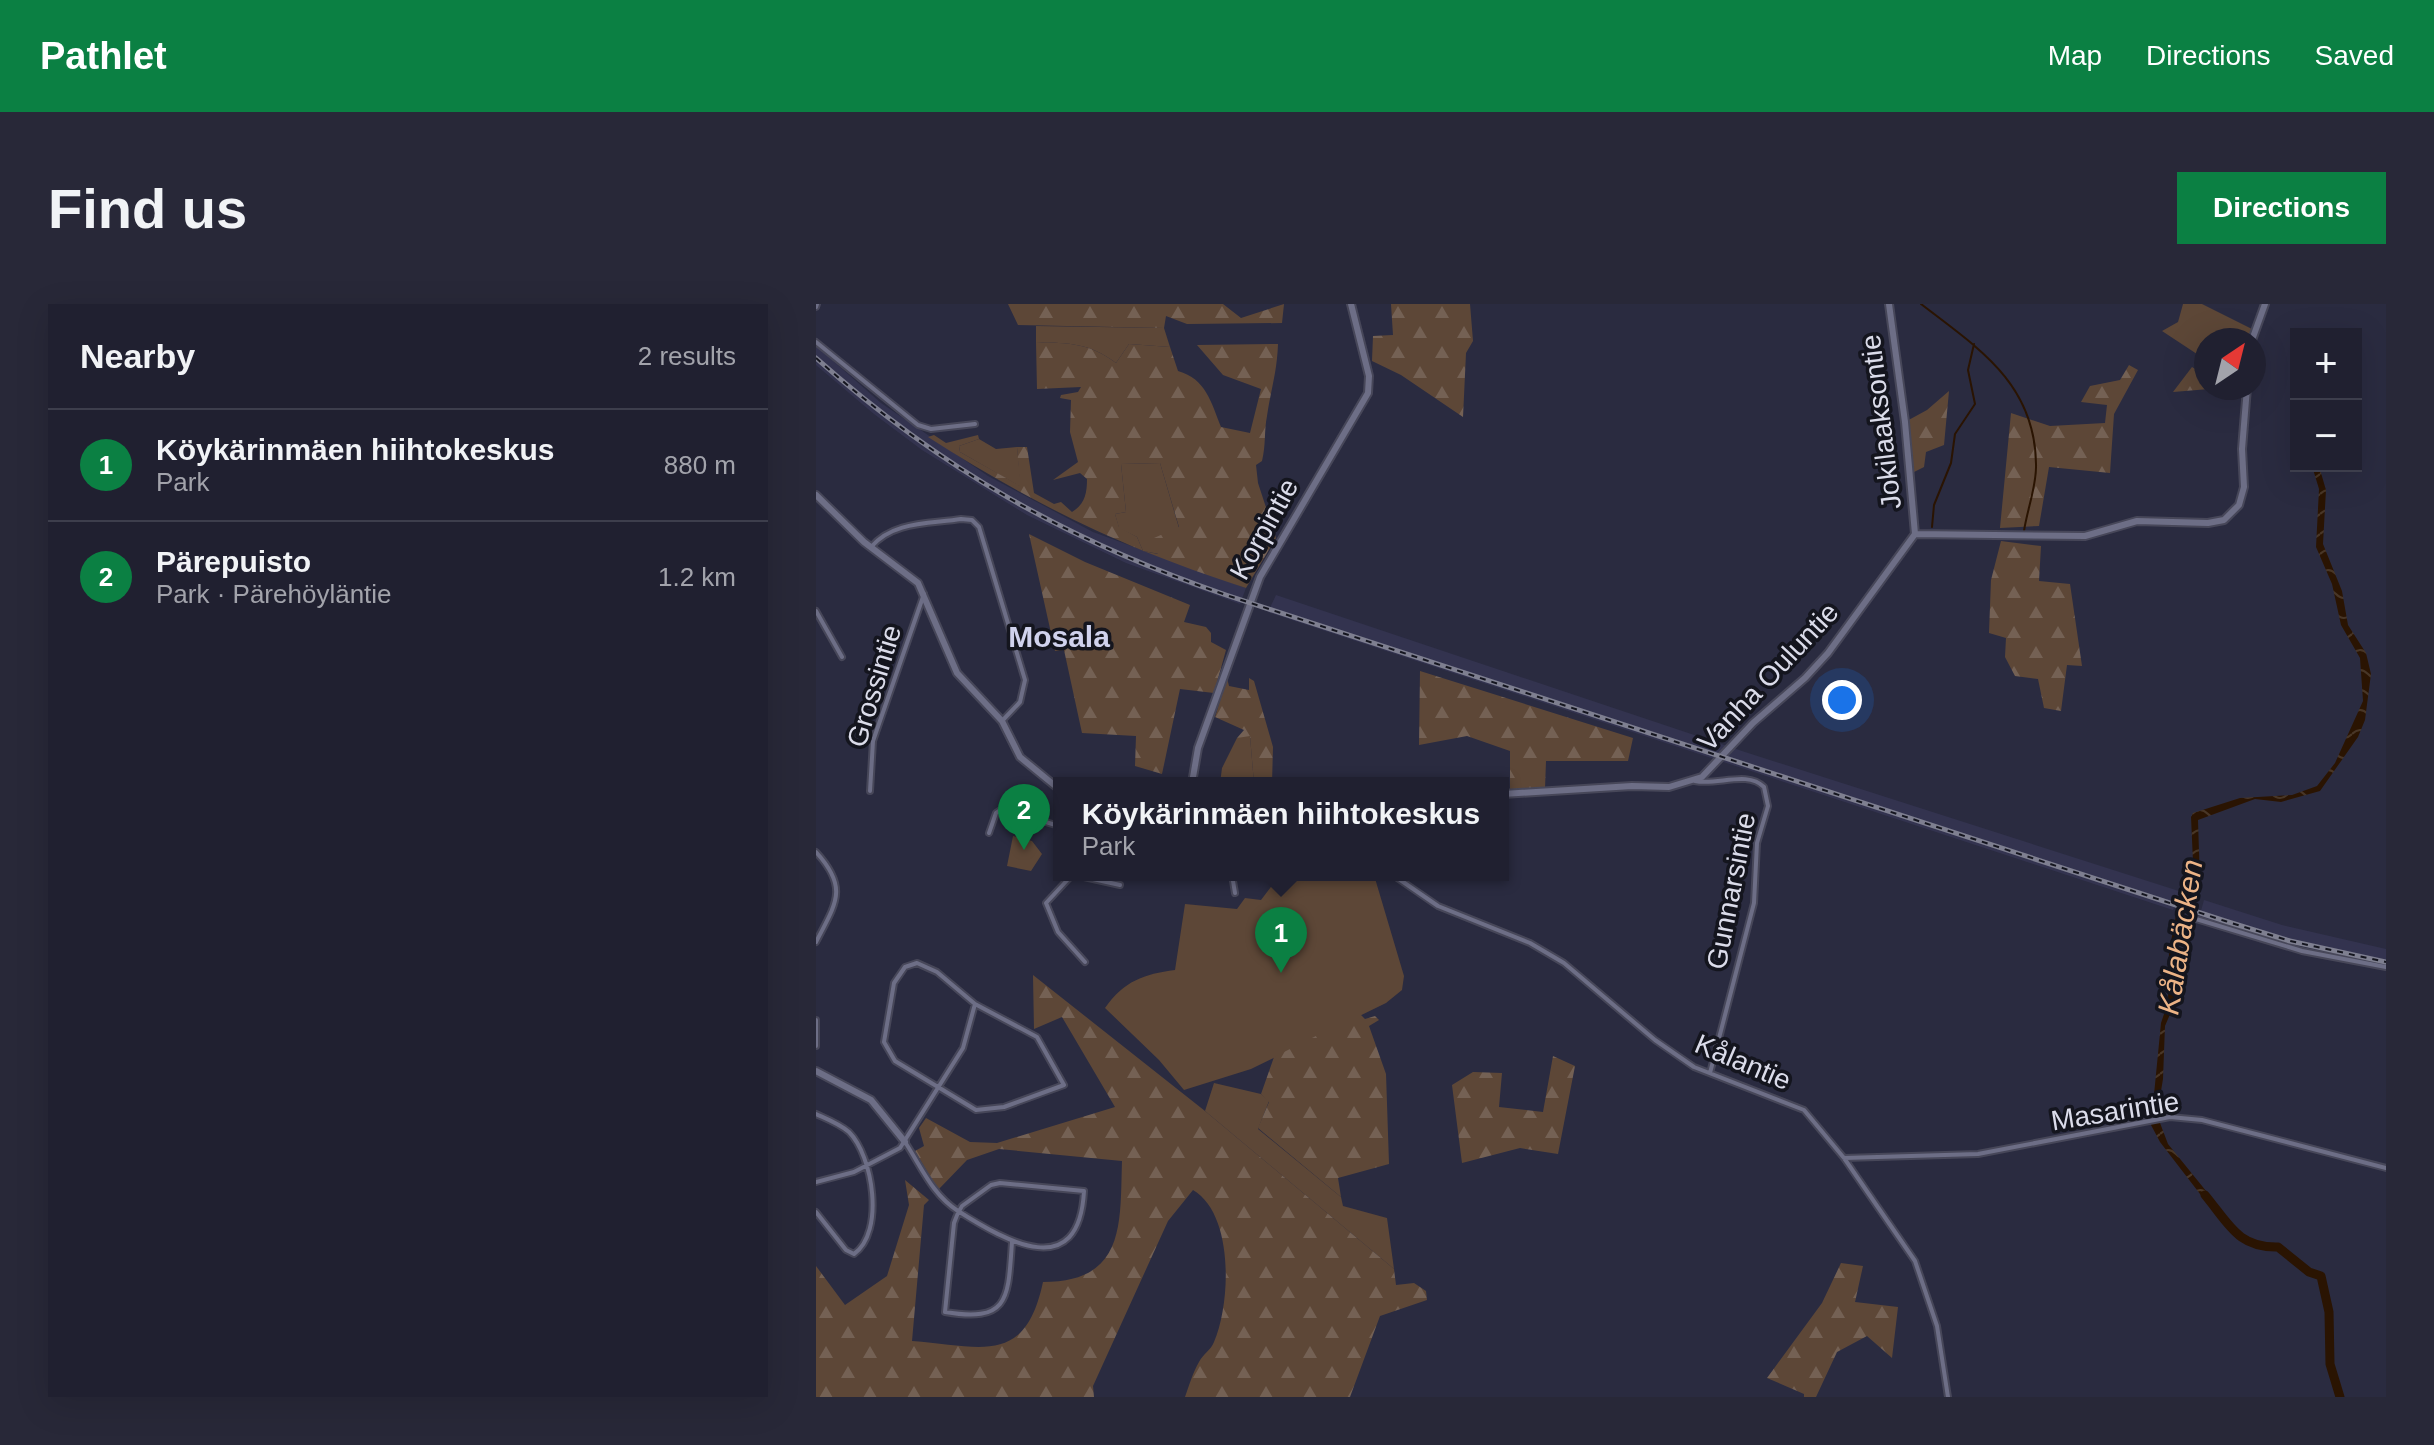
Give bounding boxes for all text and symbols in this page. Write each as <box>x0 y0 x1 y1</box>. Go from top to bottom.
text: Pathlet <box>40 35 167 77</box>
text: Map <box>2048 40 2102 71</box>
text: Directions <box>2146 40 2271 71</box>
text: Saved <box>2315 40 2394 71</box>
button: Directions <box>2177 172 2386 244</box>
text: Find us <box>48 177 247 240</box>
north arrow <box>2194 328 2266 400</box>
map controls <box>2290 328 2362 472</box>
button: + <box>2290 328 2362 400</box>
street label: Jokilaaksontie <box>1855 333 1907 511</box>
text: Nearby <box>80 337 195 375</box>
text: 2 results <box>638 341 736 371</box>
button: − <box>2290 400 2362 472</box>
text: Köykärinmäen hiihtokeskus <box>156 433 554 466</box>
text: 1 <box>99 450 113 480</box>
text: 880 m <box>664 450 736 480</box>
text: Park <box>156 467 209 497</box>
street label: Korpintie <box>1224 473 1304 585</box>
text: Pärepuisto <box>156 545 311 578</box>
text: 2 <box>99 562 113 592</box>
text: 1.2 km <box>658 562 736 592</box>
text: Park · Pärehöyläntie <box>156 579 392 609</box>
street label: Vanha Ouluntie <box>1692 597 1844 757</box>
district label: Mosala <box>1008 620 1110 653</box>
street label: Grossintie <box>841 621 907 751</box>
your location <box>1822 680 1862 720</box>
popup <box>1053 777 1509 881</box>
pin: 2 <box>998 784 1050 850</box>
text: Köykärinmäen hiihtokeskus <box>1082 797 1480 830</box>
street label: Gunnarsintie <box>1701 810 1761 972</box>
text: Park <box>1082 831 1135 861</box>
water label: Kålabäcken <box>2151 857 2209 1017</box>
pin: 1 <box>1255 907 1307 973</box>
street label: Kålantie <box>1690 1028 1796 1096</box>
street label: Masarintie <box>2049 1086 2181 1136</box>

